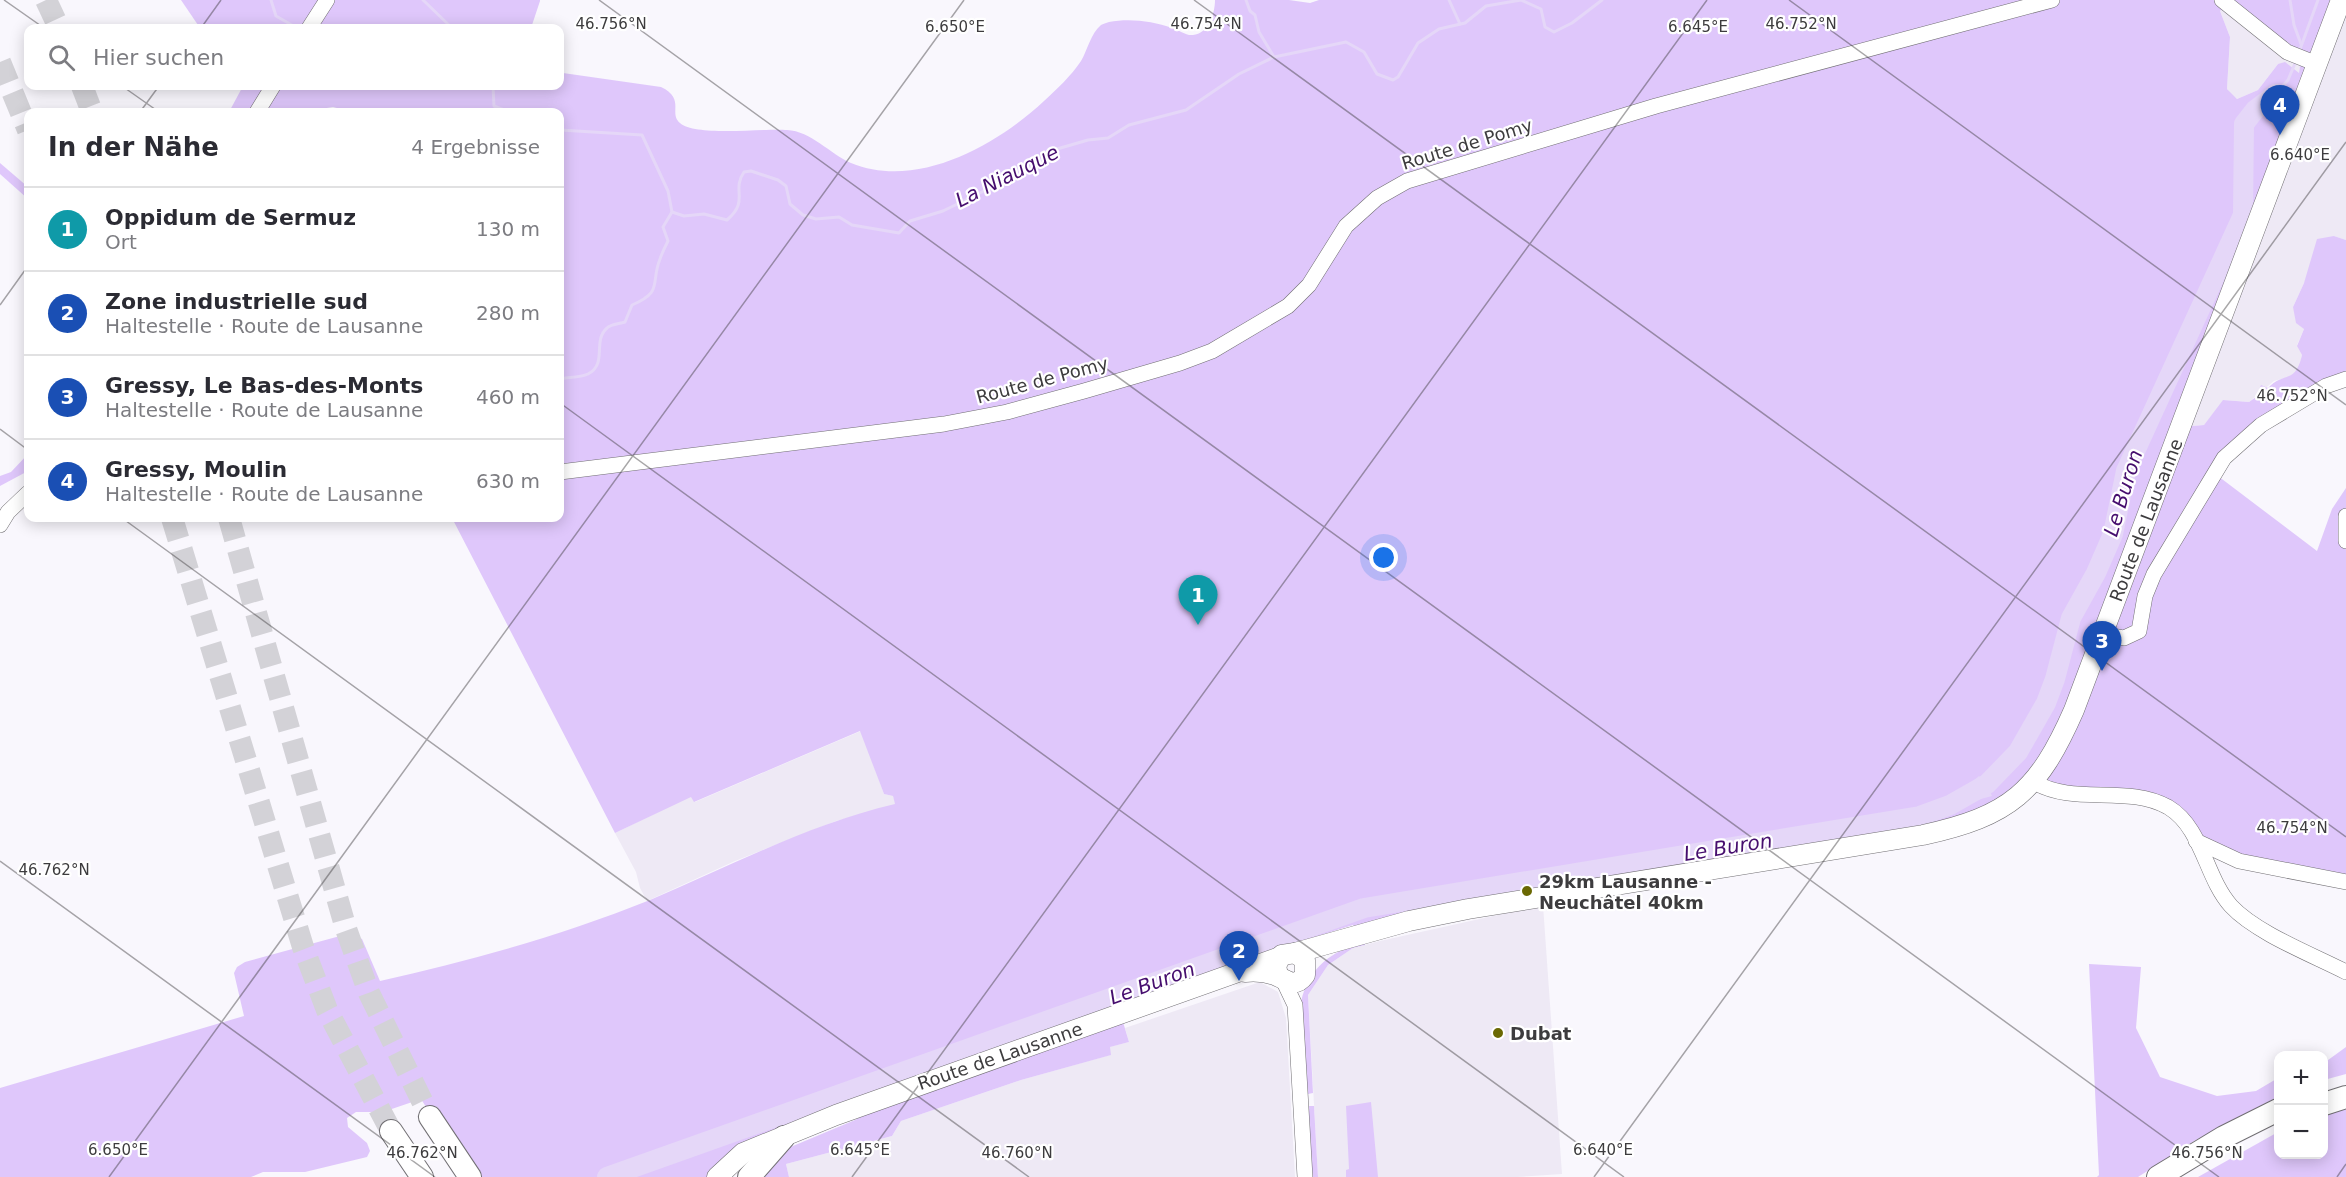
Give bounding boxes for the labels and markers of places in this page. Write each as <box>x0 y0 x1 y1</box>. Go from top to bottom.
pin: 4 <box>2260 86 2300 135</box>
pin: 1 <box>1178 576 1218 625</box>
pin: 3 <box>2082 622 2122 671</box>
place label: 29km Lausanne - Neuchâtel 40km <box>1539 871 1712 913</box>
marker: 29km Lausanne - Neuchâtel 40km <box>1520 884 1534 898</box>
pin: 2 <box>1220 932 1258 981</box>
place label: Dubat <box>1510 1023 1572 1044</box>
marker: Dubat <box>1491 1026 1505 1040</box>

